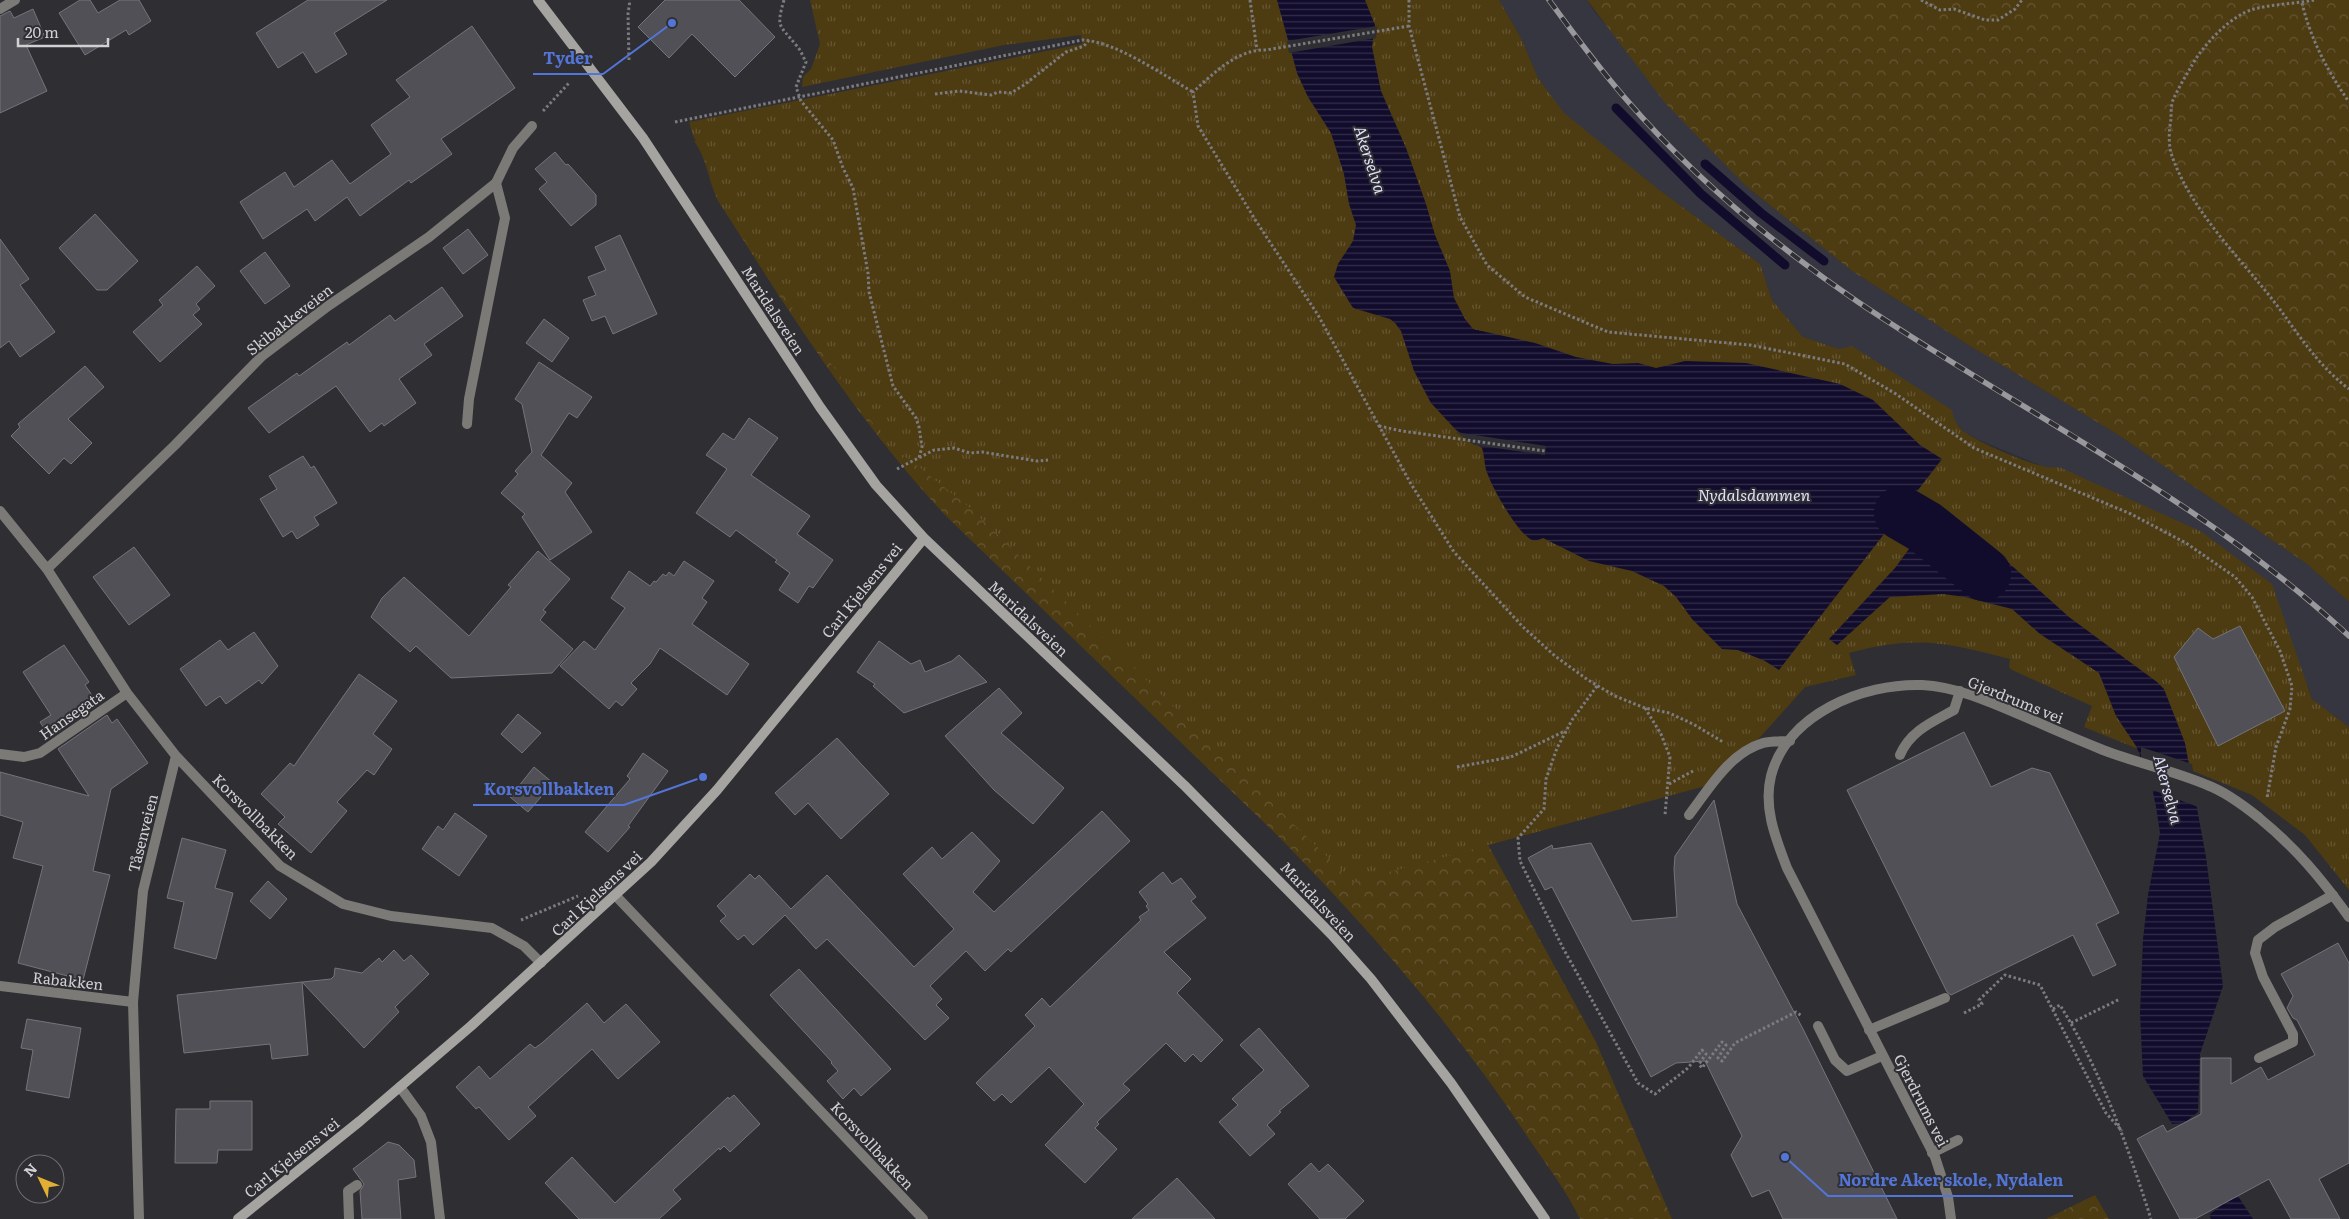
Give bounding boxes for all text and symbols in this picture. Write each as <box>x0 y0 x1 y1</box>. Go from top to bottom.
scale bar <box>18 15 108 47</box>
text: 20 m <box>25 20 59 43</box>
callout: Tyder <box>533 43 603 74</box>
text: Tyder <box>543 45 593 69</box>
water label: Akerselva <box>1349 122 1394 197</box>
street label: Maridalsveien <box>736 261 812 359</box>
street label: Skibakkeveien <box>241 278 337 360</box>
water label: Nydalsdammen <box>1698 482 1811 506</box>
street label: Carl Kjelsens vei <box>815 537 907 643</box>
street label: Maridalsveien <box>984 575 1074 661</box>
street label: Gjerdrums vei <box>1965 669 2067 729</box>
street label: Hansegata <box>34 683 109 745</box>
water label: Akerselva <box>2148 752 2190 827</box>
street label: Korsvollbakken <box>208 768 304 864</box>
callout: Korsvollbakken <box>473 774 624 805</box>
text: Korsvollbakken <box>484 776 614 800</box>
street label: Tåsenveien <box>121 791 163 875</box>
street label: Carl Kjelsens vei <box>545 845 647 941</box>
street label: Maridalsveien <box>1276 856 1362 946</box>
street label: Rabakken <box>31 965 105 995</box>
street label: Gjerdrums vei <box>1889 1049 1955 1151</box>
street label: Korsvollbakken <box>826 1096 920 1194</box>
street label: Carl Kjelsens vei <box>238 1111 344 1203</box>
north arrow <box>15 1154 65 1204</box>
text: N <box>18 1158 41 1181</box>
callout: Nordre Aker skole, Nydalen <box>1828 1165 2073 1196</box>
text: Nordre Aker skole, Nydalen <box>1839 1167 2063 1191</box>

